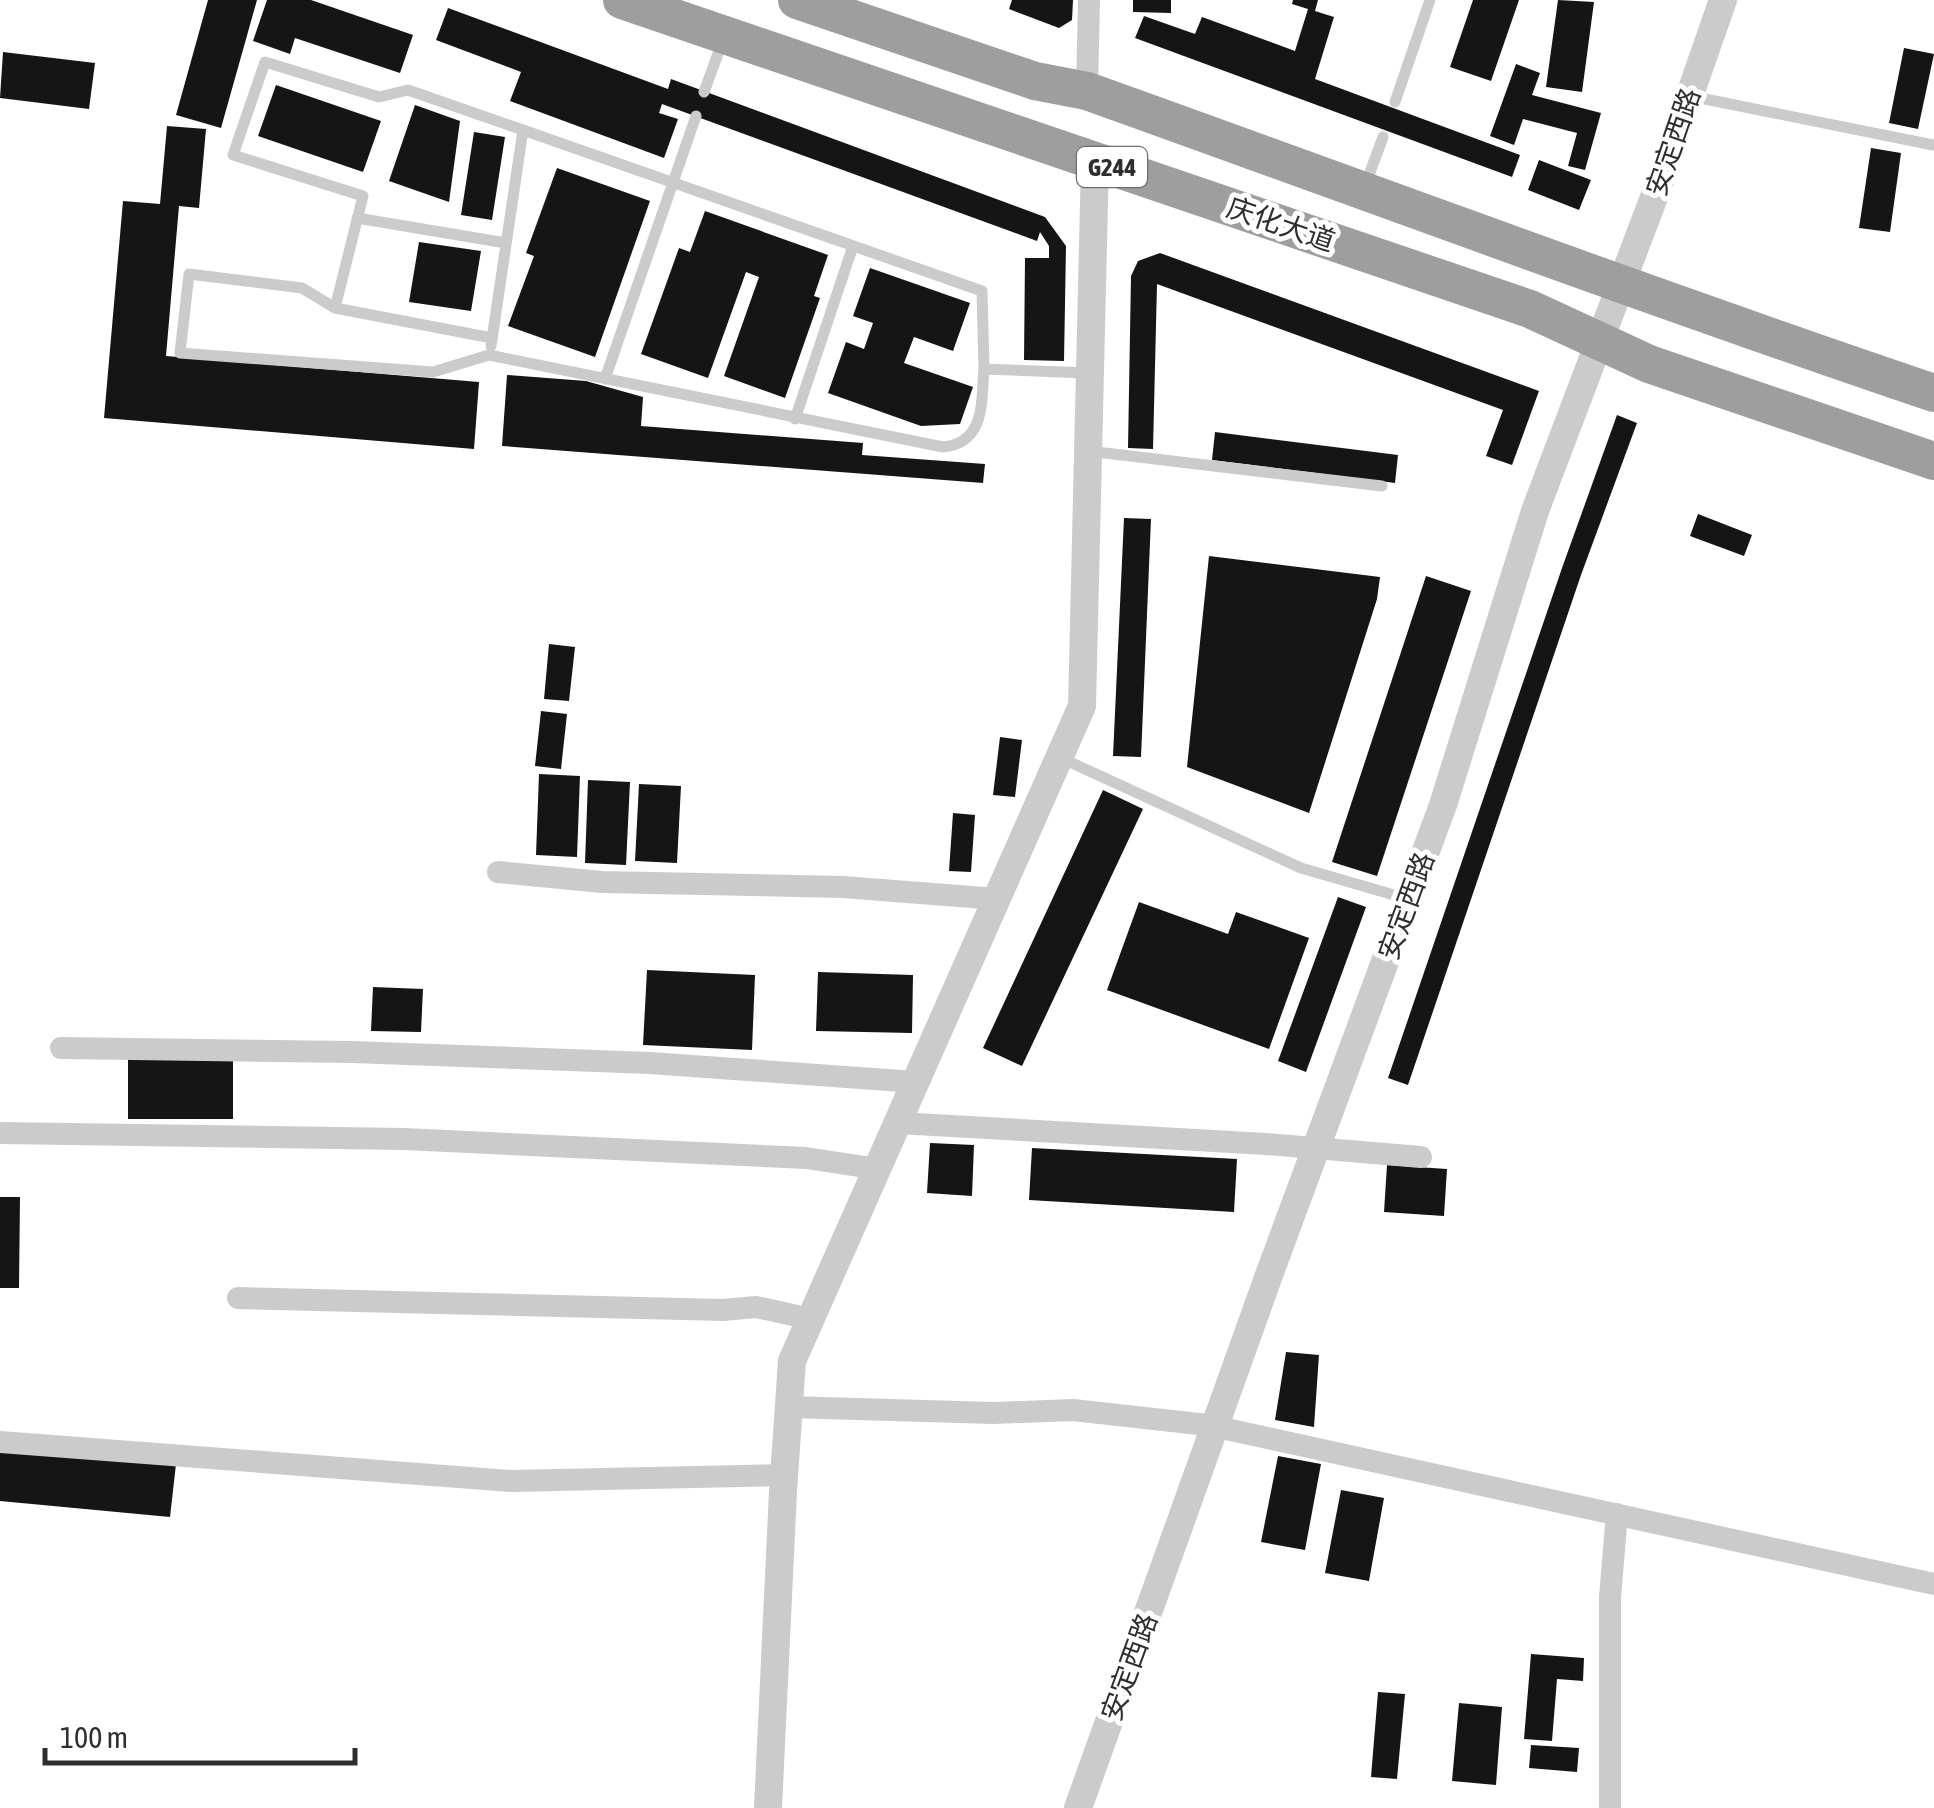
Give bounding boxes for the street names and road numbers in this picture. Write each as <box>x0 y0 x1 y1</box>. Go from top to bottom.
street label: 安定西路 <box>1640 84 1706 200</box>
road number: G244 <box>1077 147 1147 187</box>
street label: 庆化大道 <box>1223 191 1339 257</box>
street label: 安定西路 <box>1372 848 1440 964</box>
street label: 安定西路 <box>1095 1609 1163 1725</box>

